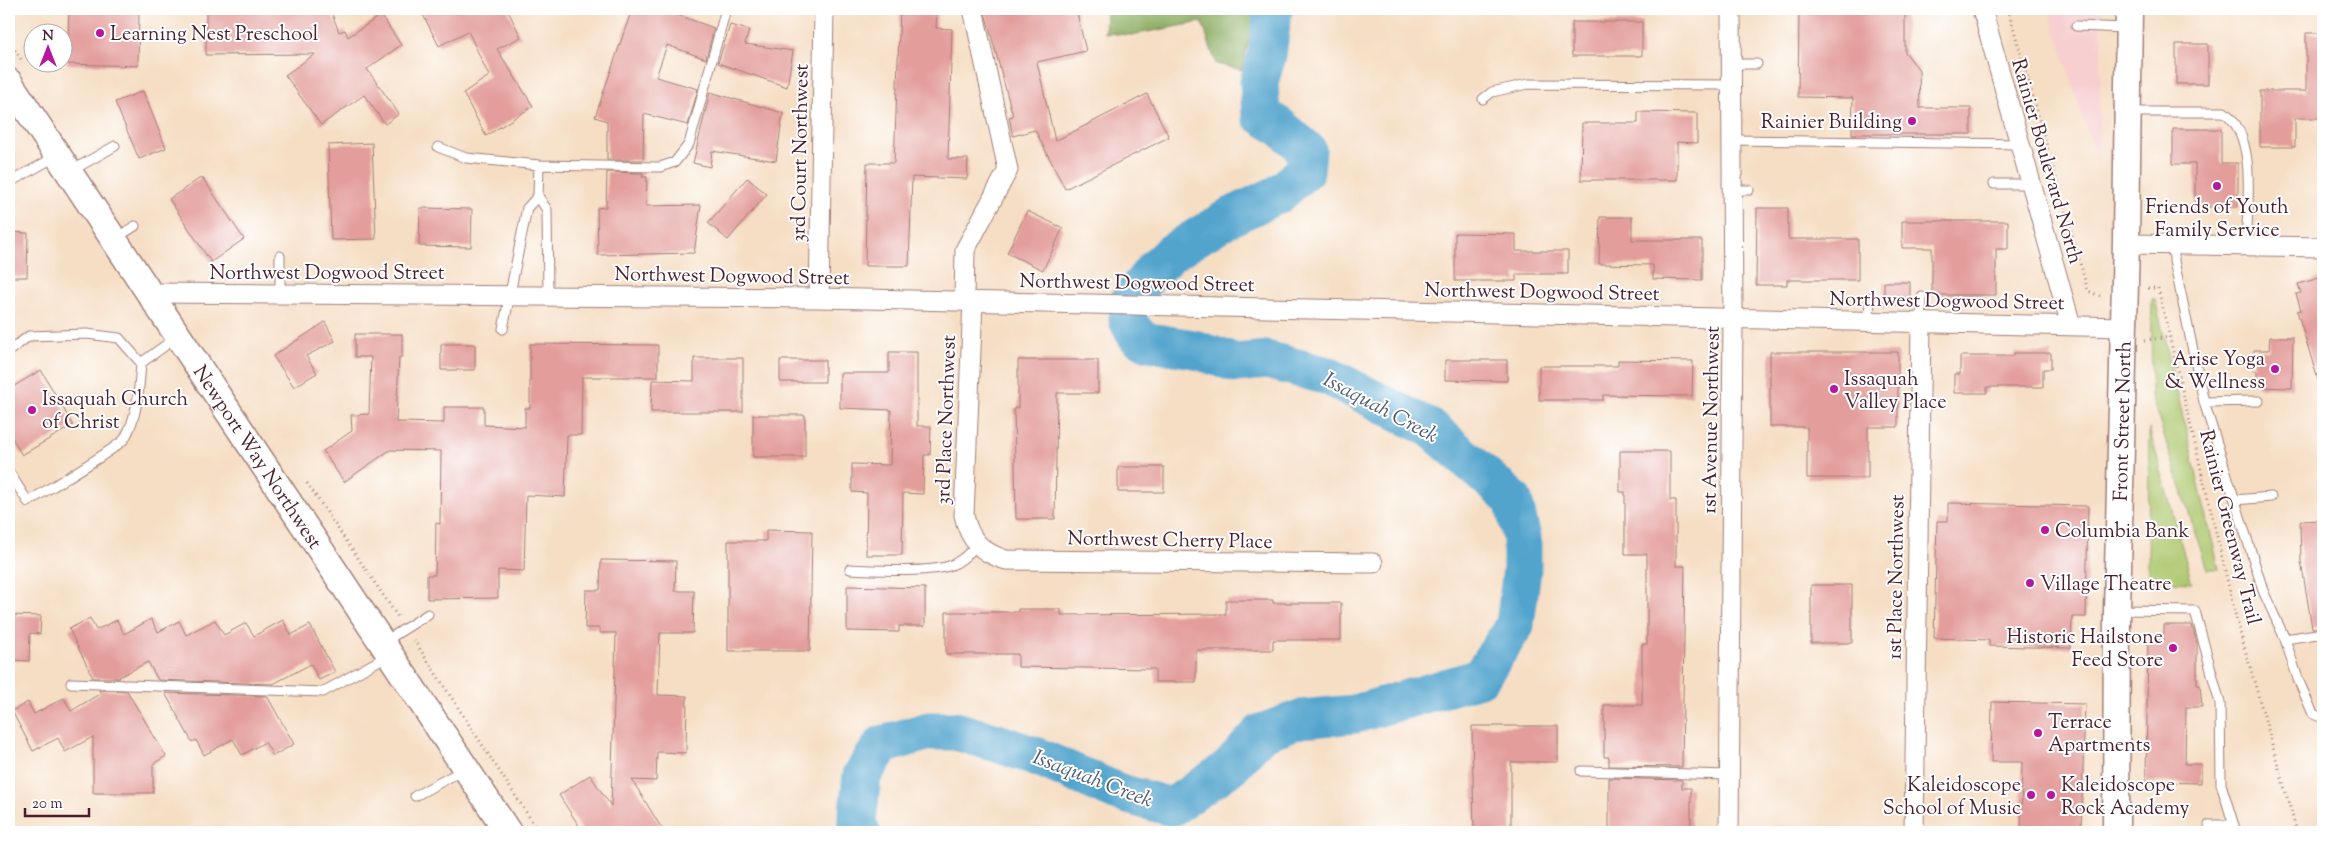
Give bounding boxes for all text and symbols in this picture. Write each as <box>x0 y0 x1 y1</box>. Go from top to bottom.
place label: Learning Nest Preschool <box>110 21 319 50</box>
north arrow <box>22 22 72 72</box>
text: N <box>42 27 54 47</box>
marker: Learning Nest Preschool <box>94 27 106 39</box>
street label: Rainier Boulevard North <box>2002 56 2089 268</box>
street label: 3rd Court Northwest <box>785 63 818 243</box>
place label: Rainier Building <box>1761 109 1902 138</box>
marker: Rainier Building <box>1906 115 1918 127</box>
marker: Friends of Youth Family Service <box>2211 180 2223 192</box>
place label: Friends of Youth Family Service <box>2145 194 2289 246</box>
street label: Northwest Dogwood Street <box>209 260 445 289</box>
street label: Northwest Dogwood Street <box>614 261 850 294</box>
street label: Northwest Dogwood Street <box>1019 268 1255 301</box>
street label: Northwest Dogwood Street <box>1424 277 1660 310</box>
street label: Northwest Dogwood Street <box>1829 286 2065 319</box>
street label: 1st Avenue Northwest <box>1696 326 1729 514</box>
street label: 3rd Place Northwest <box>930 334 965 506</box>
street label: Front Street North <box>2108 340 2141 502</box>
place label: Arise Yoga & Wellness <box>2165 346 2265 398</box>
street label: Newport Way Northwest <box>184 360 328 556</box>
marker: Arise Yoga & Wellness <box>2269 363 2281 375</box>
water label: Issaquah Creek <box>1317 366 1443 452</box>
place label: Issaquah Valley Place <box>1844 366 1947 418</box>
marker: Issaquah Valley Place <box>1828 383 1840 395</box>
place label: Issaquah Church of Christ <box>42 386 189 438</box>
marker: Issaquah Church of Christ <box>26 404 38 416</box>
street label: Rainier Greenway Trail <box>2190 427 2267 628</box>
street label: 1st Place Northwest <box>1882 494 1913 660</box>
place label: Columbia Bank <box>2055 518 2189 547</box>
marker: Columbia Bank <box>2039 524 2051 536</box>
street label: Northwest Cherry Place <box>1067 525 1273 558</box>
place label: Village Theatre <box>2040 571 2172 600</box>
marker: Village Theatre <box>2024 577 2036 589</box>
place label: Historic Hailstone Feed Store <box>2007 624 2163 676</box>
marker: Historic Hailstone Feed Store <box>2167 642 2179 654</box>
place label: Terrace Apartments <box>2048 709 2151 761</box>
marker: Terrace Apartments <box>2032 727 2044 739</box>
water label: Issaquah Creek <box>1028 743 1157 817</box>
place label: Kaleidoscope School of Music <box>1883 772 2021 824</box>
place label: Kaleidoscope Rock Academy <box>2061 772 2189 824</box>
scale bar <box>25 786 89 818</box>
marker: Kaleidoscope School of Music <box>2025 789 2037 801</box>
marker: Kaleidoscope Rock Academy <box>2045 789 2057 801</box>
text: 20 m <box>32 794 63 815</box>

